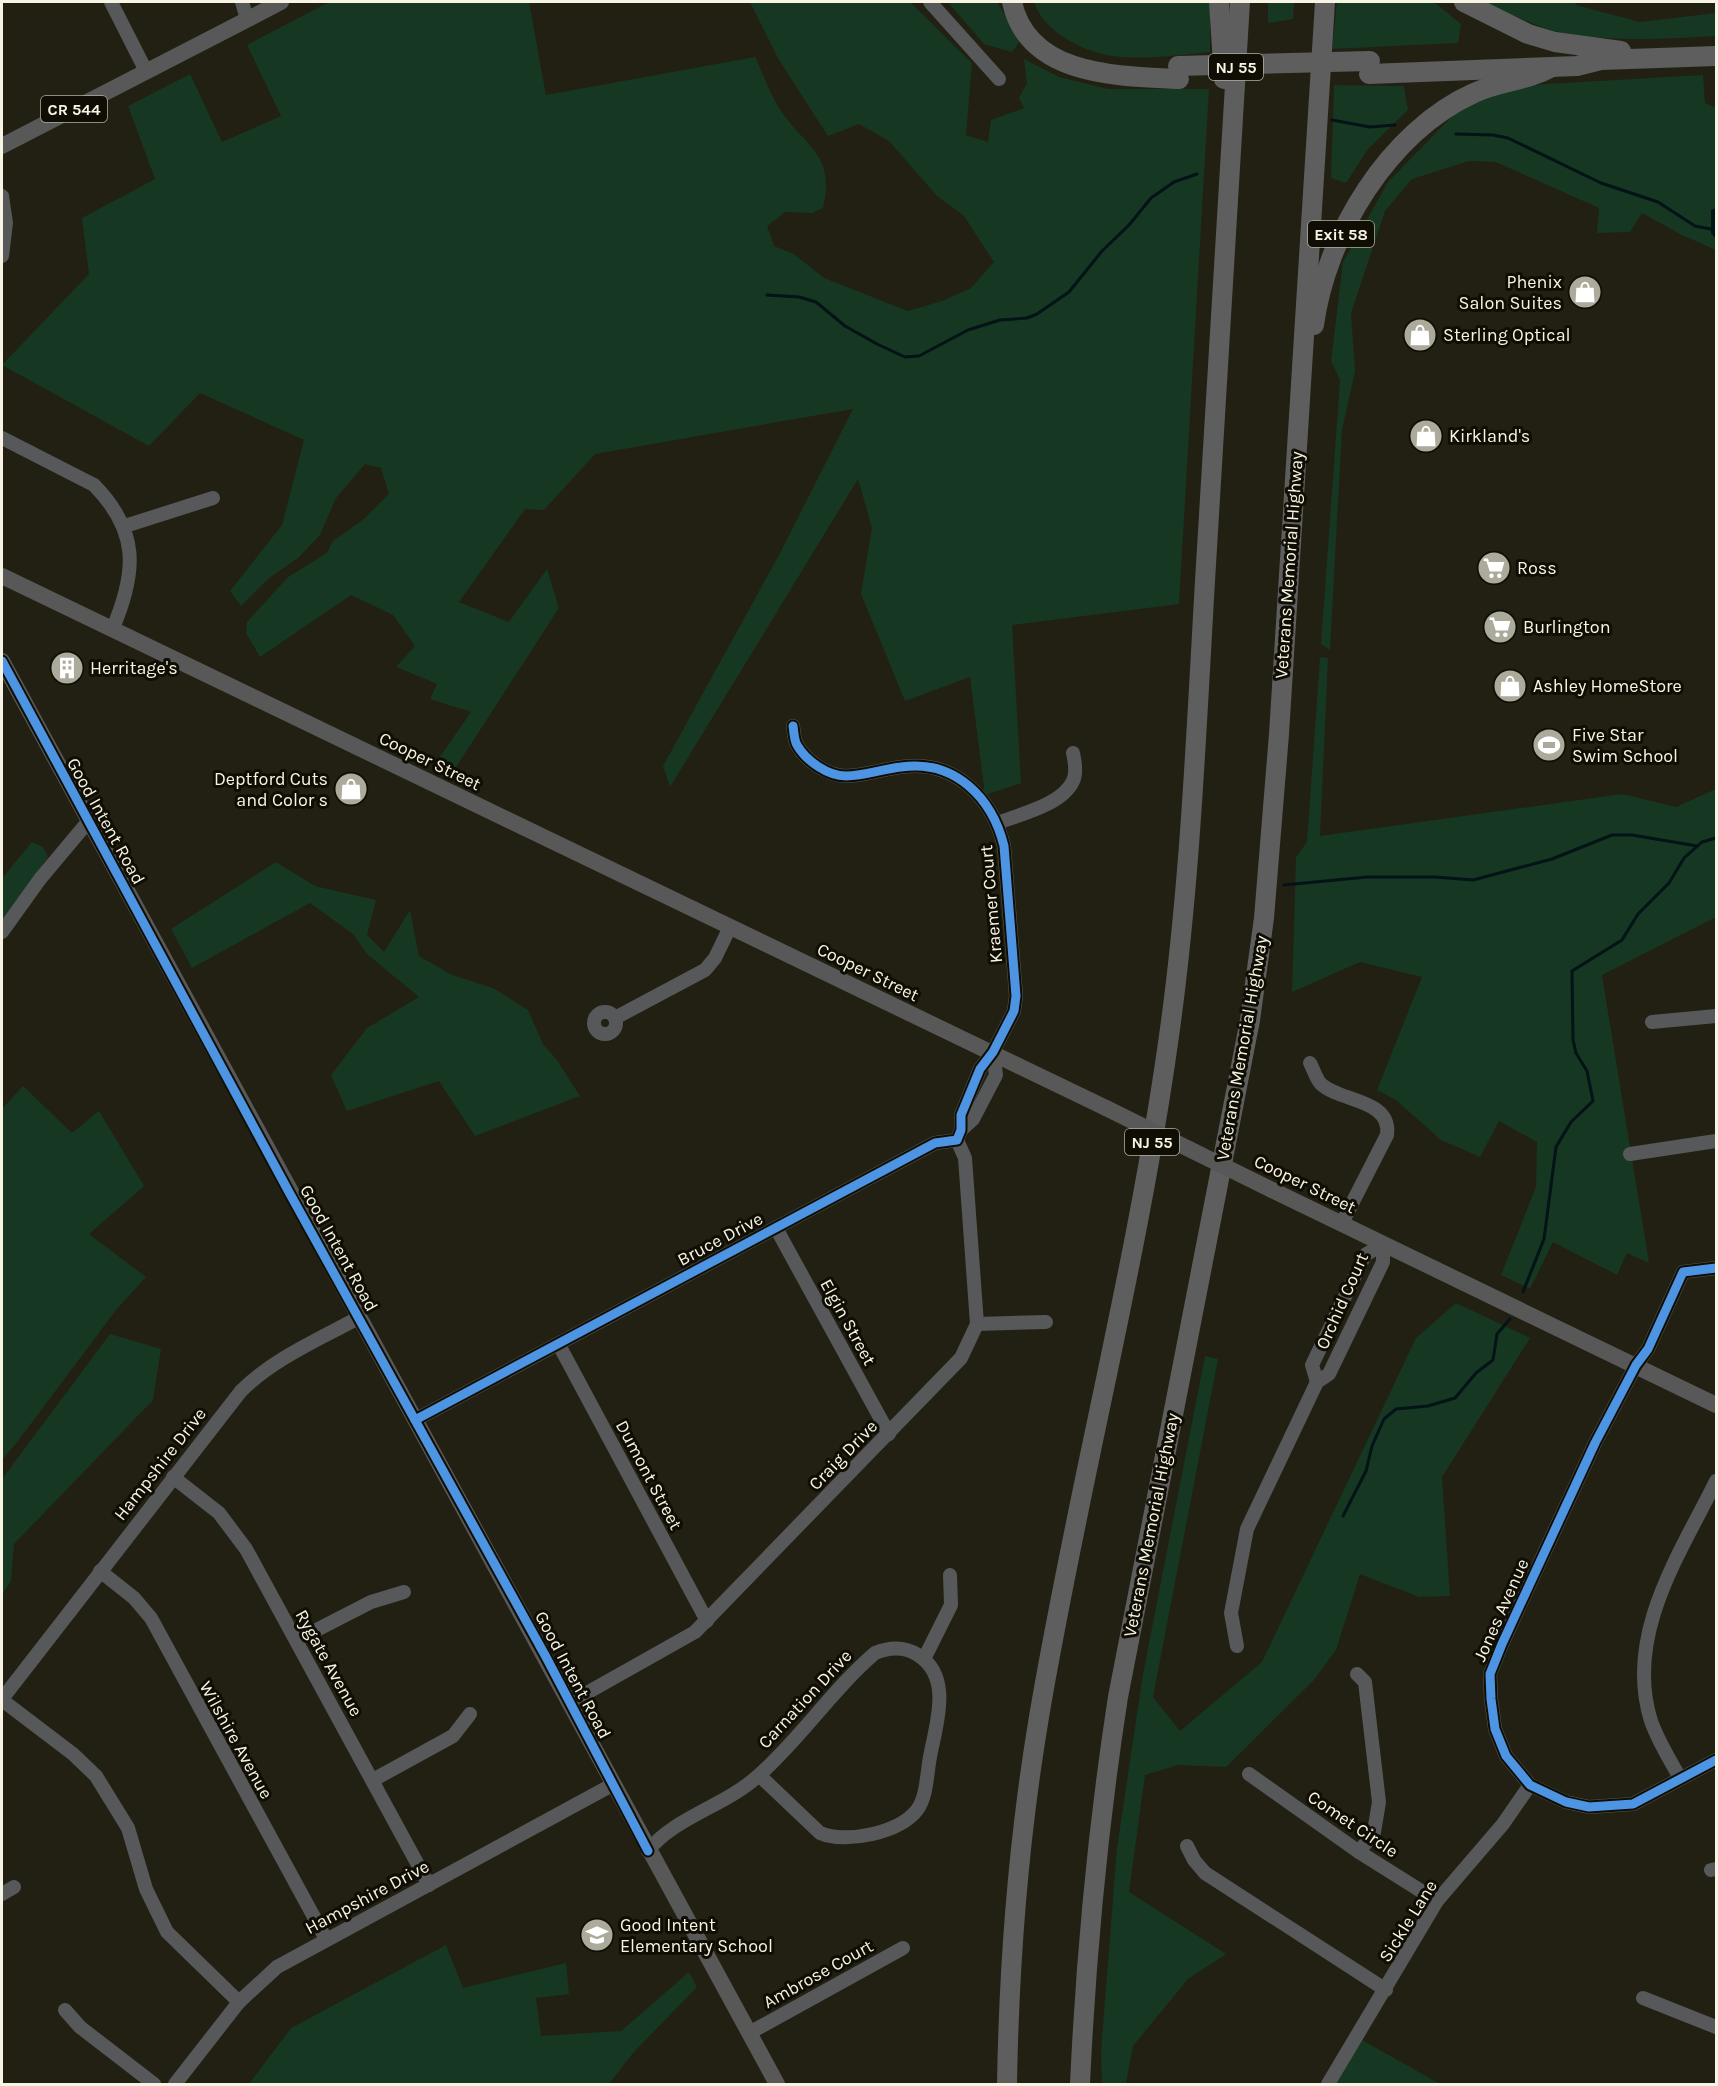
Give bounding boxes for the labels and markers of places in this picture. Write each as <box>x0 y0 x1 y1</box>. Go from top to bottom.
place label: Phenix Salon Suites <box>1459 271 1562 314</box>
shop icon: Phenix Salon Suites <box>1567 274 1603 310</box>
shop icon: Sterling Optical <box>1402 317 1438 353</box>
place label: Sterling Optical <box>1443 324 1571 346</box>
shop icon: Kirkland's <box>1408 418 1444 454</box>
place label: Kirkland's <box>1449 425 1530 447</box>
supermarket icon: Ross <box>1476 550 1512 586</box>
place label: Ross <box>1517 557 1557 579</box>
supermarket icon: Burlington <box>1482 609 1518 645</box>
place label: Burlington <box>1523 616 1611 638</box>
building icon: Herritage's <box>49 650 85 686</box>
place label: Herritage's <box>90 657 178 679</box>
shop icon: Ashley HomeStore <box>1492 668 1528 704</box>
place label: Ashley HomeStore <box>1533 675 1682 697</box>
place label: Five Star Swim School <box>1572 724 1678 767</box>
sports icon: Five Star Swim School <box>1531 727 1567 763</box>
place label: Deptford Cuts and Color s <box>214 768 328 811</box>
shop icon: Deptford Cuts and Color s <box>333 771 369 807</box>
place label: Good Intent Elementary School <box>620 1914 773 1957</box>
school or university icon: Good Intent Elementary School <box>579 1917 615 1953</box>

